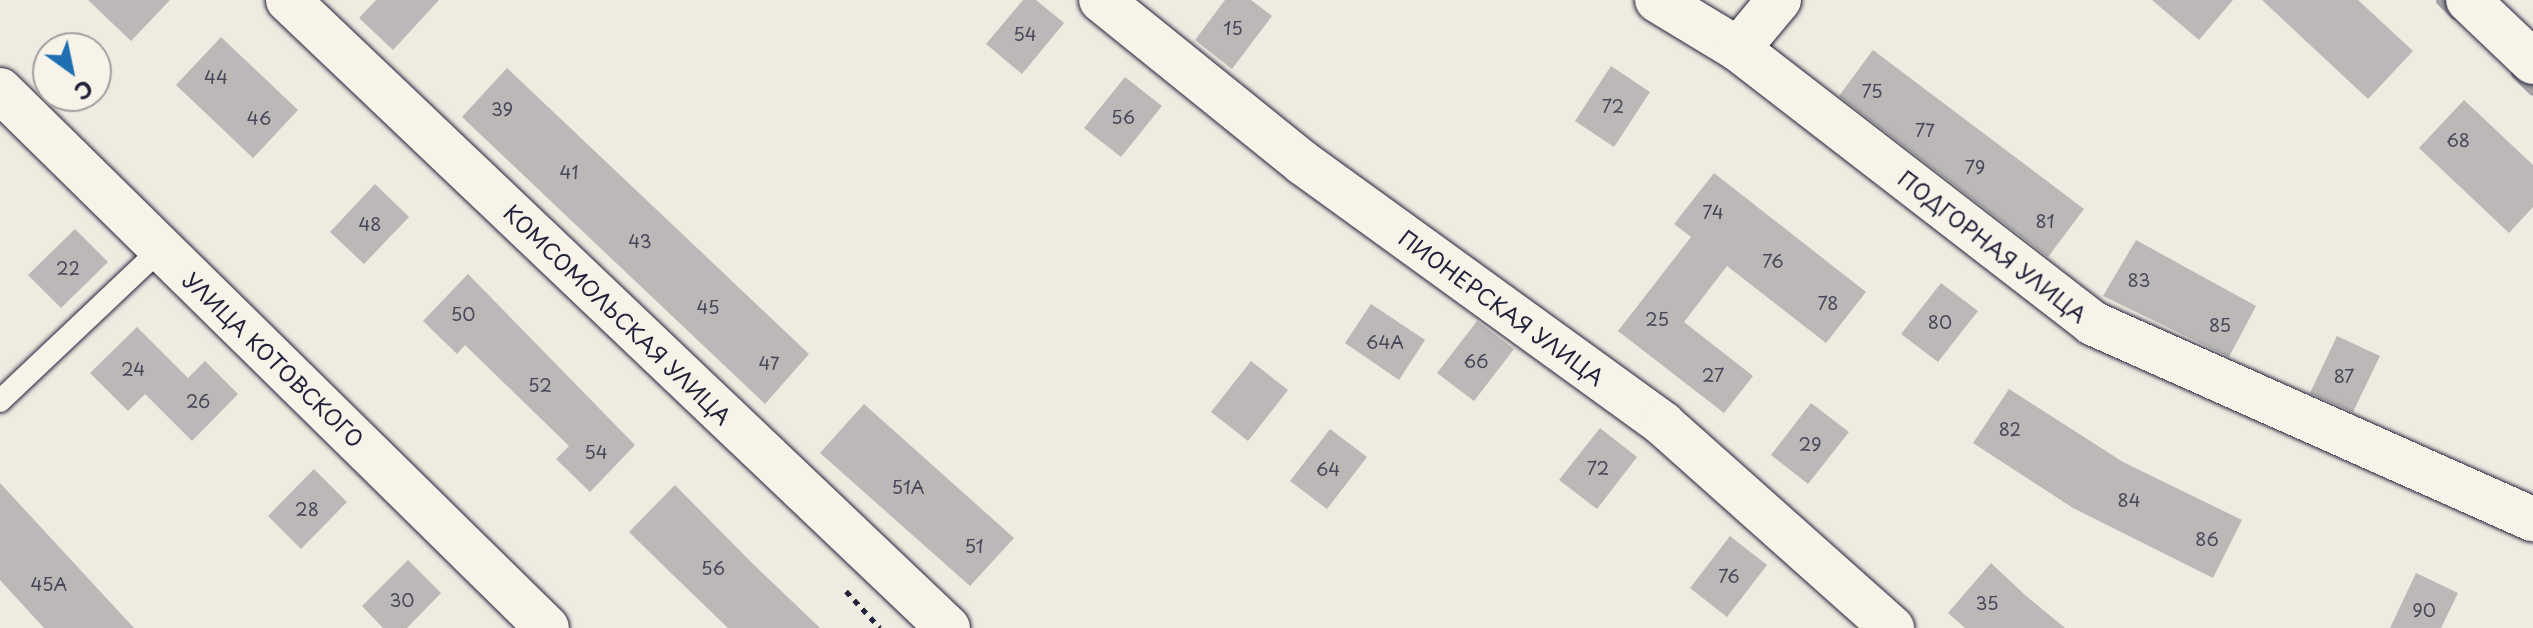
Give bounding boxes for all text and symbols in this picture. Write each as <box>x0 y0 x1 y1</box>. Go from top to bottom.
house number: 15 <box>1223 17 1243 39</box>
house number: 54 <box>1013 23 1037 45</box>
north arrow <box>32 32 112 112</box>
house number: 44 <box>204 66 228 88</box>
text: С <box>68 73 100 109</box>
house number: 75 <box>1862 80 1882 102</box>
house number: 72 <box>1602 95 1624 117</box>
house number: 39 <box>491 98 513 120</box>
house number: 56 <box>1111 106 1135 128</box>
house number: 46 <box>247 107 271 129</box>
house number: 77 <box>1915 119 1935 141</box>
house number: 68 <box>2446 129 2470 151</box>
house number: 79 <box>1965 156 1985 178</box>
house number: 41 <box>560 161 578 183</box>
street label: ПОДГОРНАЯ УЛИЦА <box>1894 164 2092 328</box>
street label: КОМСОМОЛЬСКАЯ УЛИЦА <box>499 199 737 429</box>
house number: 74 <box>1702 201 1724 223</box>
house number: 81 <box>2035 210 2055 232</box>
house number: 48 <box>358 213 382 235</box>
street label: ПИОНЕРСКАЯ УЛИЦА <box>1394 223 1610 391</box>
house number: 43 <box>628 230 652 252</box>
house number: 76 <box>1762 250 1784 272</box>
house number: 22 <box>56 257 80 279</box>
street label: УЛИЦА КОТОВСКОГО <box>178 266 370 452</box>
house number: 83 <box>2128 269 2150 291</box>
house number: 78 <box>1818 292 1838 314</box>
house number: 45 <box>697 296 719 318</box>
house number: 50 <box>451 303 475 325</box>
house number: 25 <box>1645 308 1669 330</box>
house number: 80 <box>1928 311 1952 333</box>
house number: 85 <box>2209 314 2231 336</box>
house number: 64А <box>1366 331 1404 353</box>
house number: 66 <box>1464 350 1488 372</box>
house number: 47 <box>758 352 780 374</box>
house number: 24 <box>121 358 145 380</box>
house number: 27 <box>1702 364 1724 386</box>
house number: 87 <box>2334 365 2354 387</box>
house number: 52 <box>528 374 552 396</box>
house number: 26 <box>186 390 210 412</box>
house number: 82 <box>1999 418 2021 440</box>
house number: 29 <box>1799 433 1821 455</box>
house number: 54 <box>584 441 608 463</box>
house number: 72 <box>1587 457 1609 479</box>
house number: 64 <box>1316 458 1340 480</box>
house number: 51А <box>891 476 925 498</box>
house number: 84 <box>2117 489 2141 511</box>
house number: 28 <box>295 498 319 520</box>
house number: 86 <box>2195 528 2219 550</box>
house number: 51 <box>964 535 984 557</box>
house number: 56 <box>701 557 725 579</box>
house number: 76 <box>1718 565 1740 587</box>
house number: 45А <box>31 573 67 595</box>
house number: 30 <box>389 589 415 611</box>
house number: 35 <box>1975 592 1999 614</box>
house number: 90 <box>2412 599 2436 621</box>

